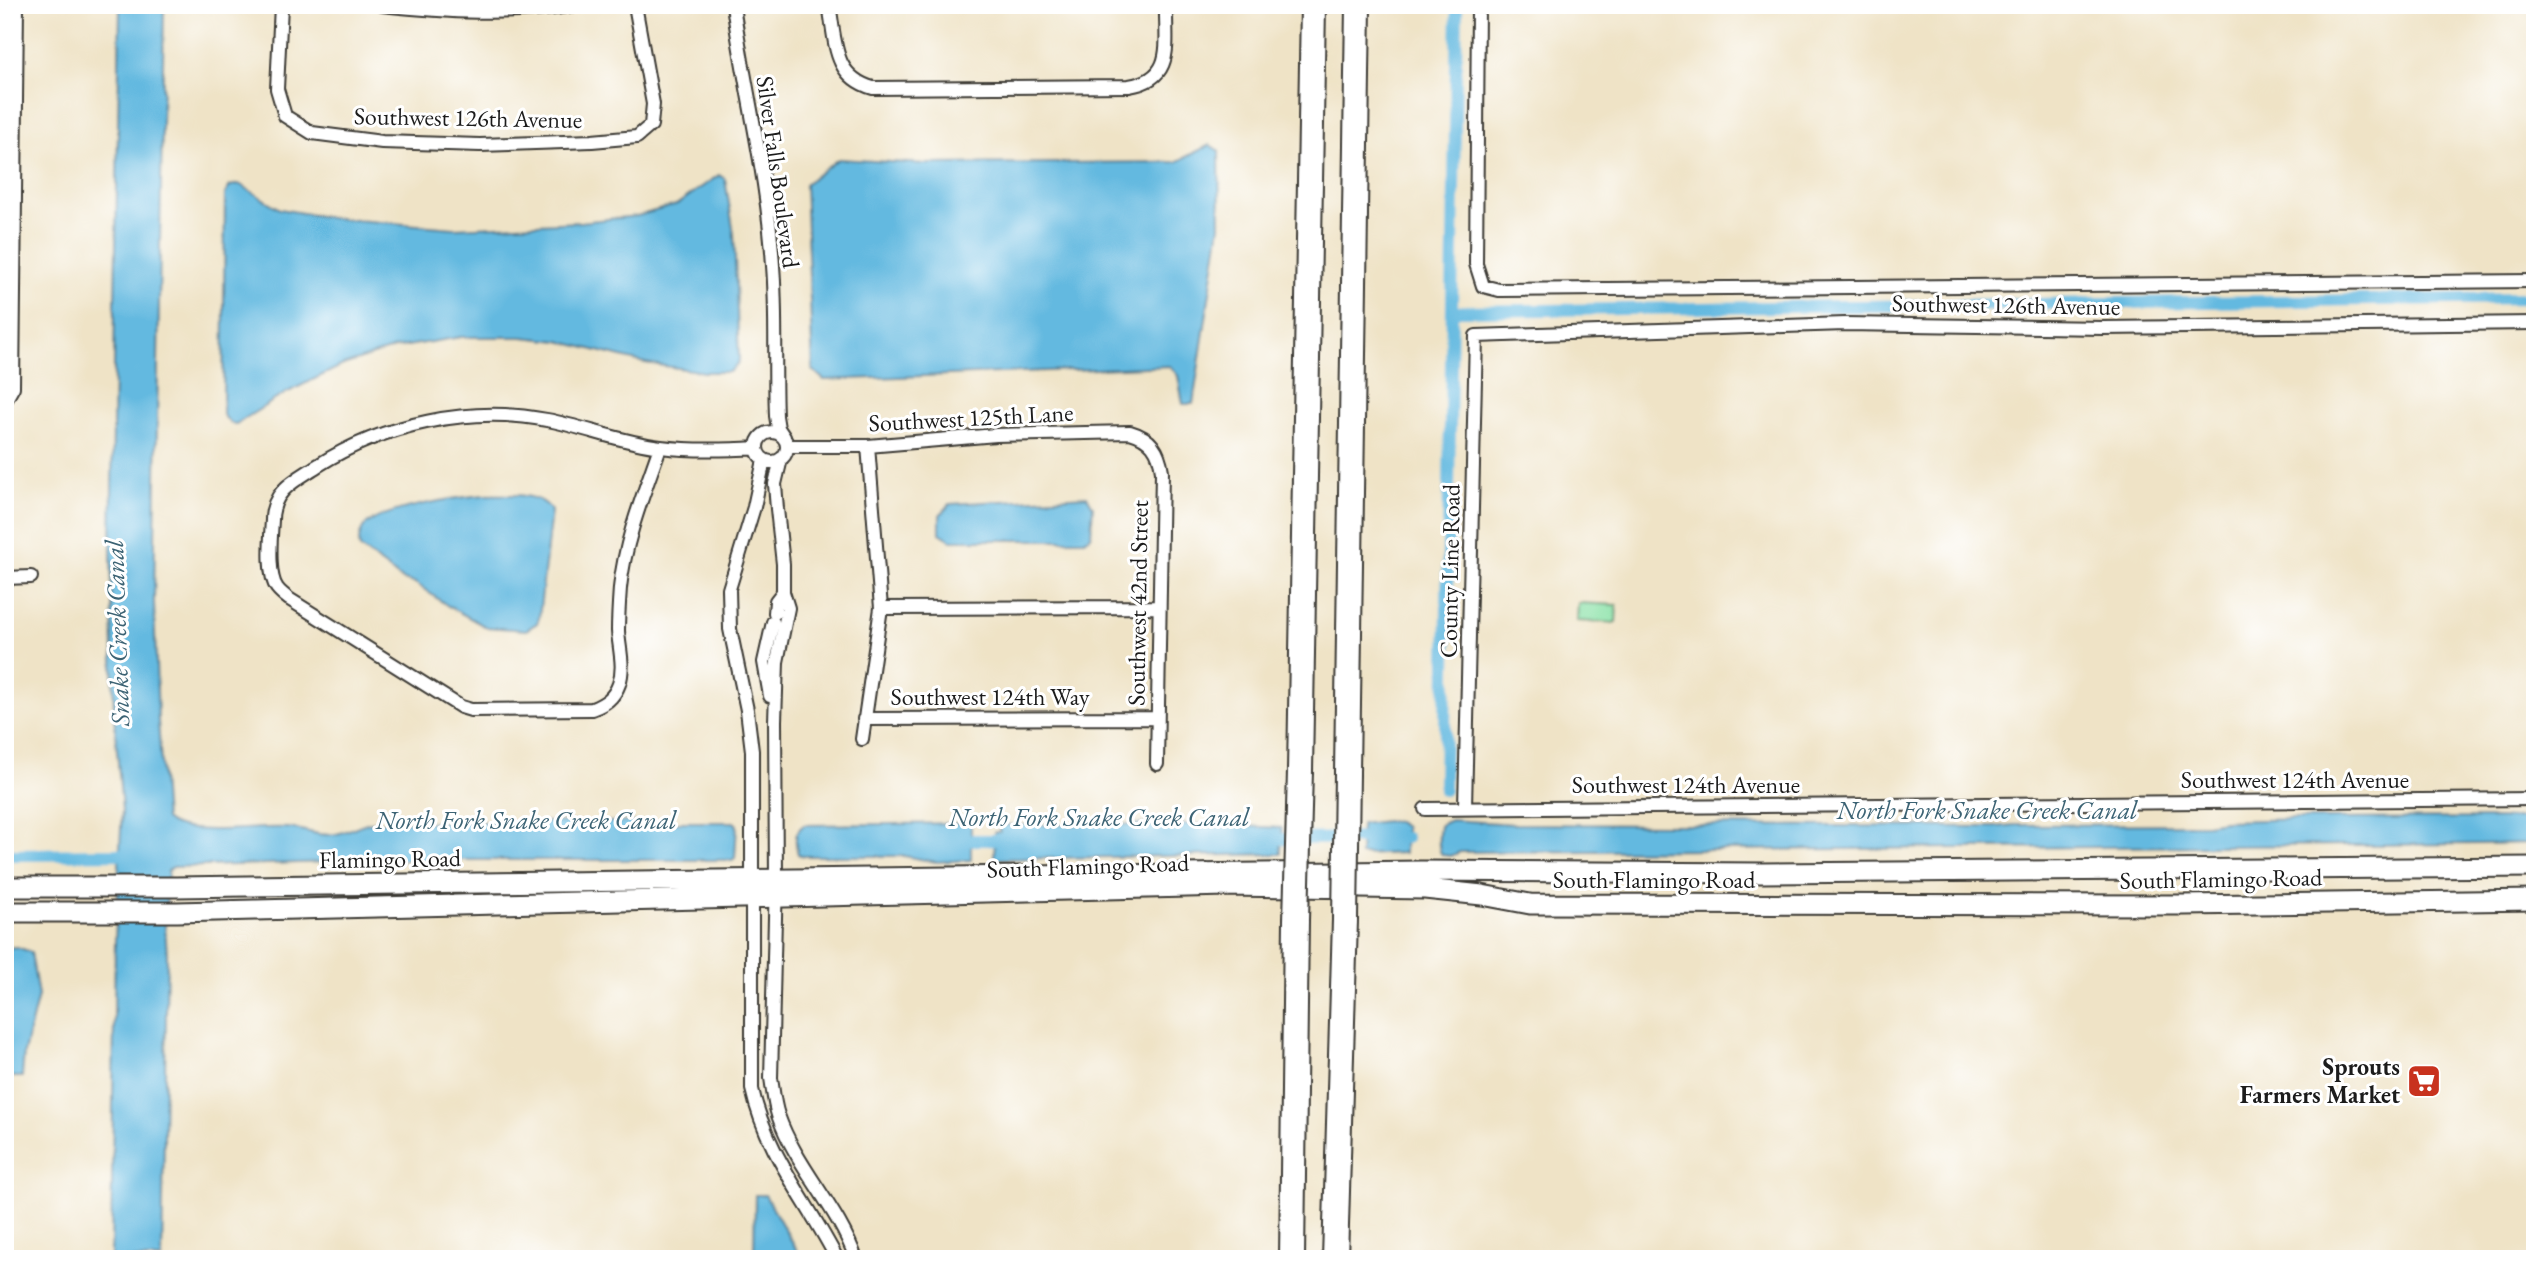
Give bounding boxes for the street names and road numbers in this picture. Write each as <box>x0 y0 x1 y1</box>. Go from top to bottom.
street label: Silver Falls Boulevard <box>750 74 807 271</box>
street label: Southwest 126th Avenue <box>354 100 582 135</box>
street label: Southwest 126th Avenue <box>1892 287 2120 322</box>
street label: Southwest 125th Lane <box>868 397 1074 438</box>
street label: County Line Road <box>1432 483 1467 658</box>
street label: Southwest 42nd Street <box>1120 499 1155 706</box>
street label: Southwest 124th Way <box>891 681 1090 712</box>
street label: Southwest 124th Avenue <box>2181 764 2409 795</box>
street label: Southwest 124th Avenue <box>1572 769 1800 800</box>
street label: Flamingo Road <box>319 842 462 875</box>
street label: South Flamingo Road <box>986 846 1191 885</box>
street label: South Flamingo Road <box>2119 861 2323 896</box>
street label: South Flamingo Road <box>1553 864 1756 895</box>

